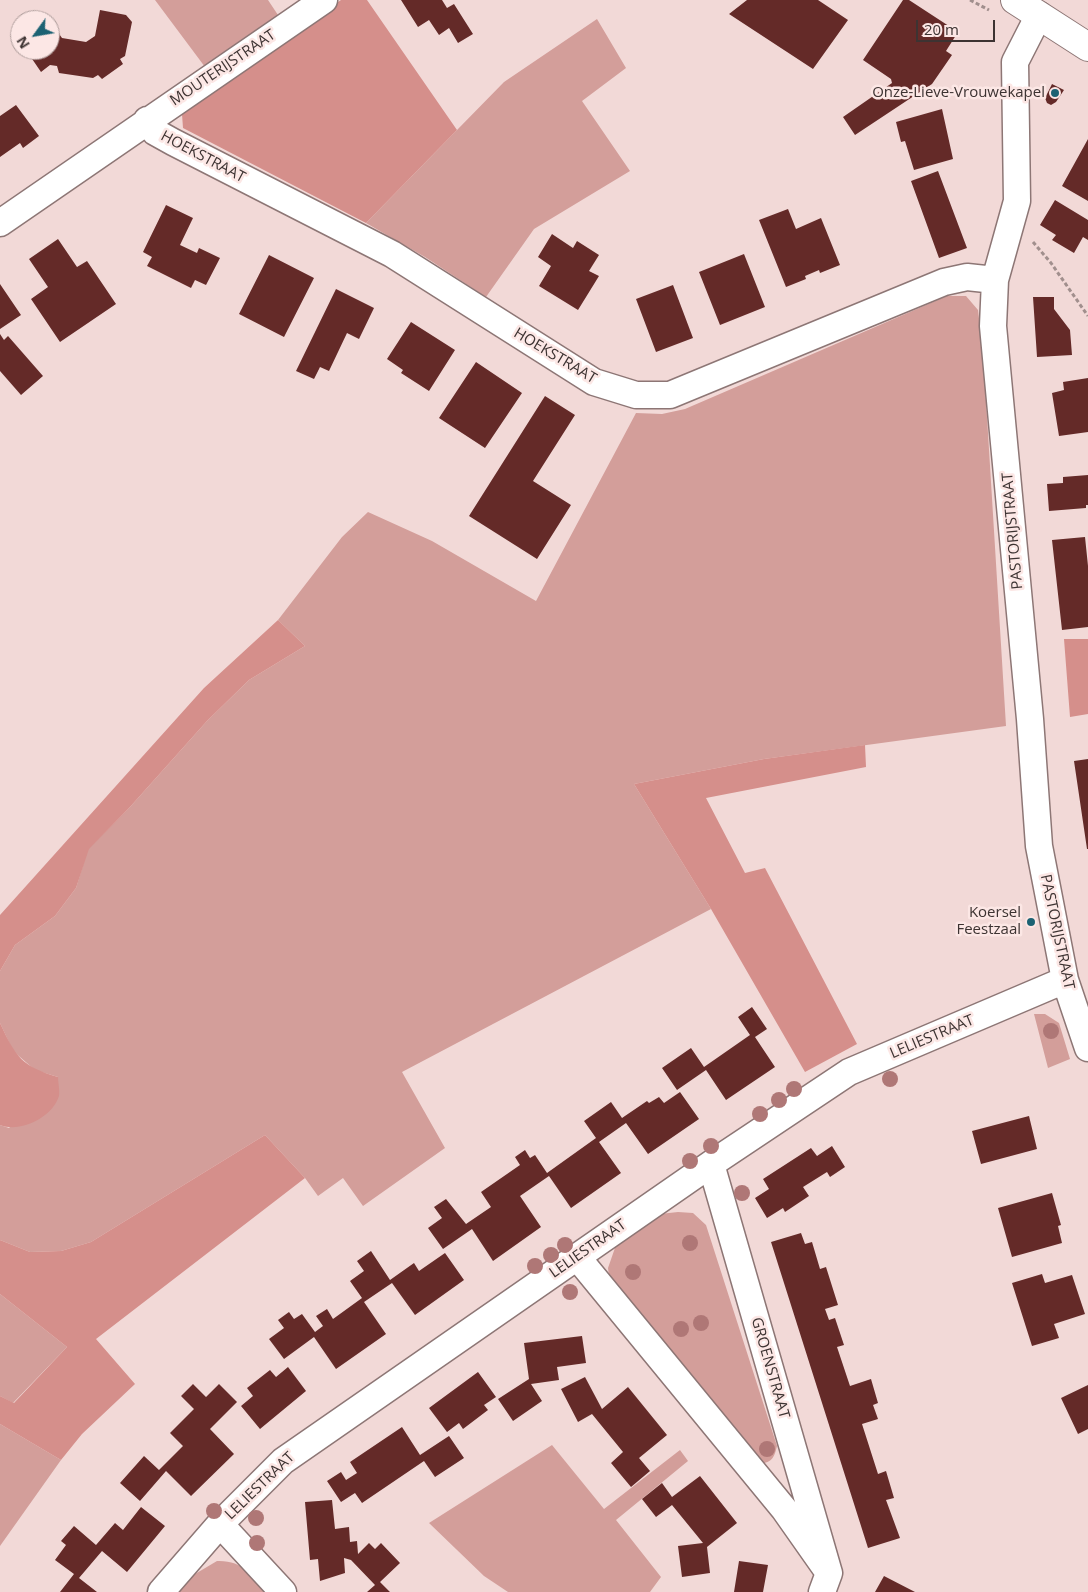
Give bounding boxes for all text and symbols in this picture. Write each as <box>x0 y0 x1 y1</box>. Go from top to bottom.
north arrow <box>10 10 60 60</box>
scale bar <box>918 10 997 42</box>
text: 20 m <box>924 19 959 39</box>
street label: MOUTERIJSTRAAT <box>167 26 279 110</box>
text: N <box>12 33 34 53</box>
place label: Onze-Lieve-Vrouwekapel <box>872 84 1045 102</box>
marker: Onze-Lieve-Vrouwekapel <box>1049 87 1061 99</box>
street label: HOEKSTRAAT <box>158 127 248 187</box>
street label: HOEKSTRAAT <box>510 324 600 388</box>
street label: PASTORIJSTRAAT <box>999 472 1027 590</box>
street label: PASTORIJSTRAAT <box>1036 873 1078 991</box>
place label: Koersel Feestzaal <box>956 904 1021 939</box>
marker: Koersel Feestzaal <box>1025 916 1037 928</box>
street label: LELIESTRAAT <box>887 1011 977 1063</box>
street label: LELIESTRAAT <box>546 1216 630 1282</box>
street label: GROENSTRAAT <box>747 1315 793 1421</box>
street label: LELIESTRAAT <box>222 1448 298 1524</box>

